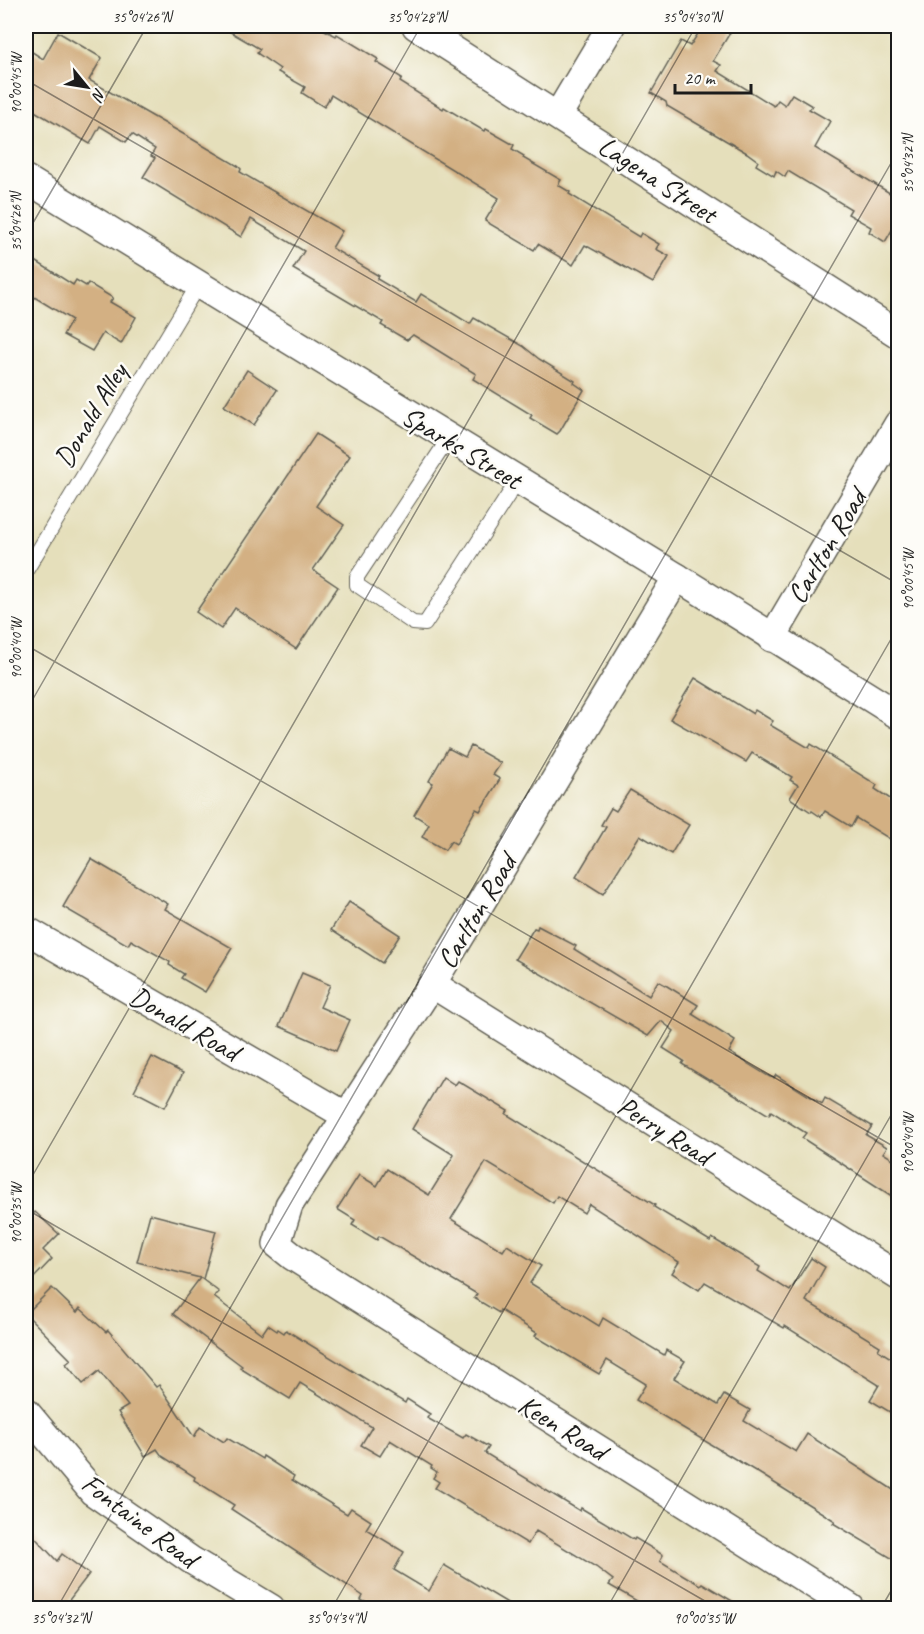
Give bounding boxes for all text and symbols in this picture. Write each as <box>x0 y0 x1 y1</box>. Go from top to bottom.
text: 35°04'26"N <box>112 8 175 27</box>
text: 35°04'28"N <box>387 8 450 27</box>
text: 35°04'30"N <box>662 8 725 27</box>
text: 90°00'45"W <box>7 50 26 114</box>
north arrow <box>57 57 117 117</box>
scale bar <box>675 57 752 95</box>
text: 20 m <box>684 67 717 89</box>
text: N <box>86 85 110 106</box>
street label: Lagena Street <box>592 128 726 232</box>
text: 35°04'32"N <box>899 131 918 194</box>
text: 35°04'26"N <box>7 189 26 252</box>
street label: Donald Alley <box>46 355 136 473</box>
street label: Sparks Street <box>396 398 530 498</box>
street label: Carlton Road <box>779 480 876 610</box>
text: 90°00'45"W <box>899 546 918 610</box>
text: 90°00'40"W <box>7 615 26 679</box>
street label: Carlton Road <box>429 845 526 975</box>
street label: Donald Road <box>124 978 249 1071</box>
street label: Perry Road <box>611 1088 722 1175</box>
text: 90°00'40"W <box>899 1110 918 1174</box>
text: 90°00'35"W <box>7 1180 26 1244</box>
street label: Keen Road <box>512 1387 617 1470</box>
street label: Fontaine Road <box>75 1466 208 1578</box>
text: 35°04'32"N <box>31 1609 94 1628</box>
text: 35°04'34"N <box>306 1609 369 1628</box>
text: 90°00'35"W <box>674 1609 738 1628</box>

